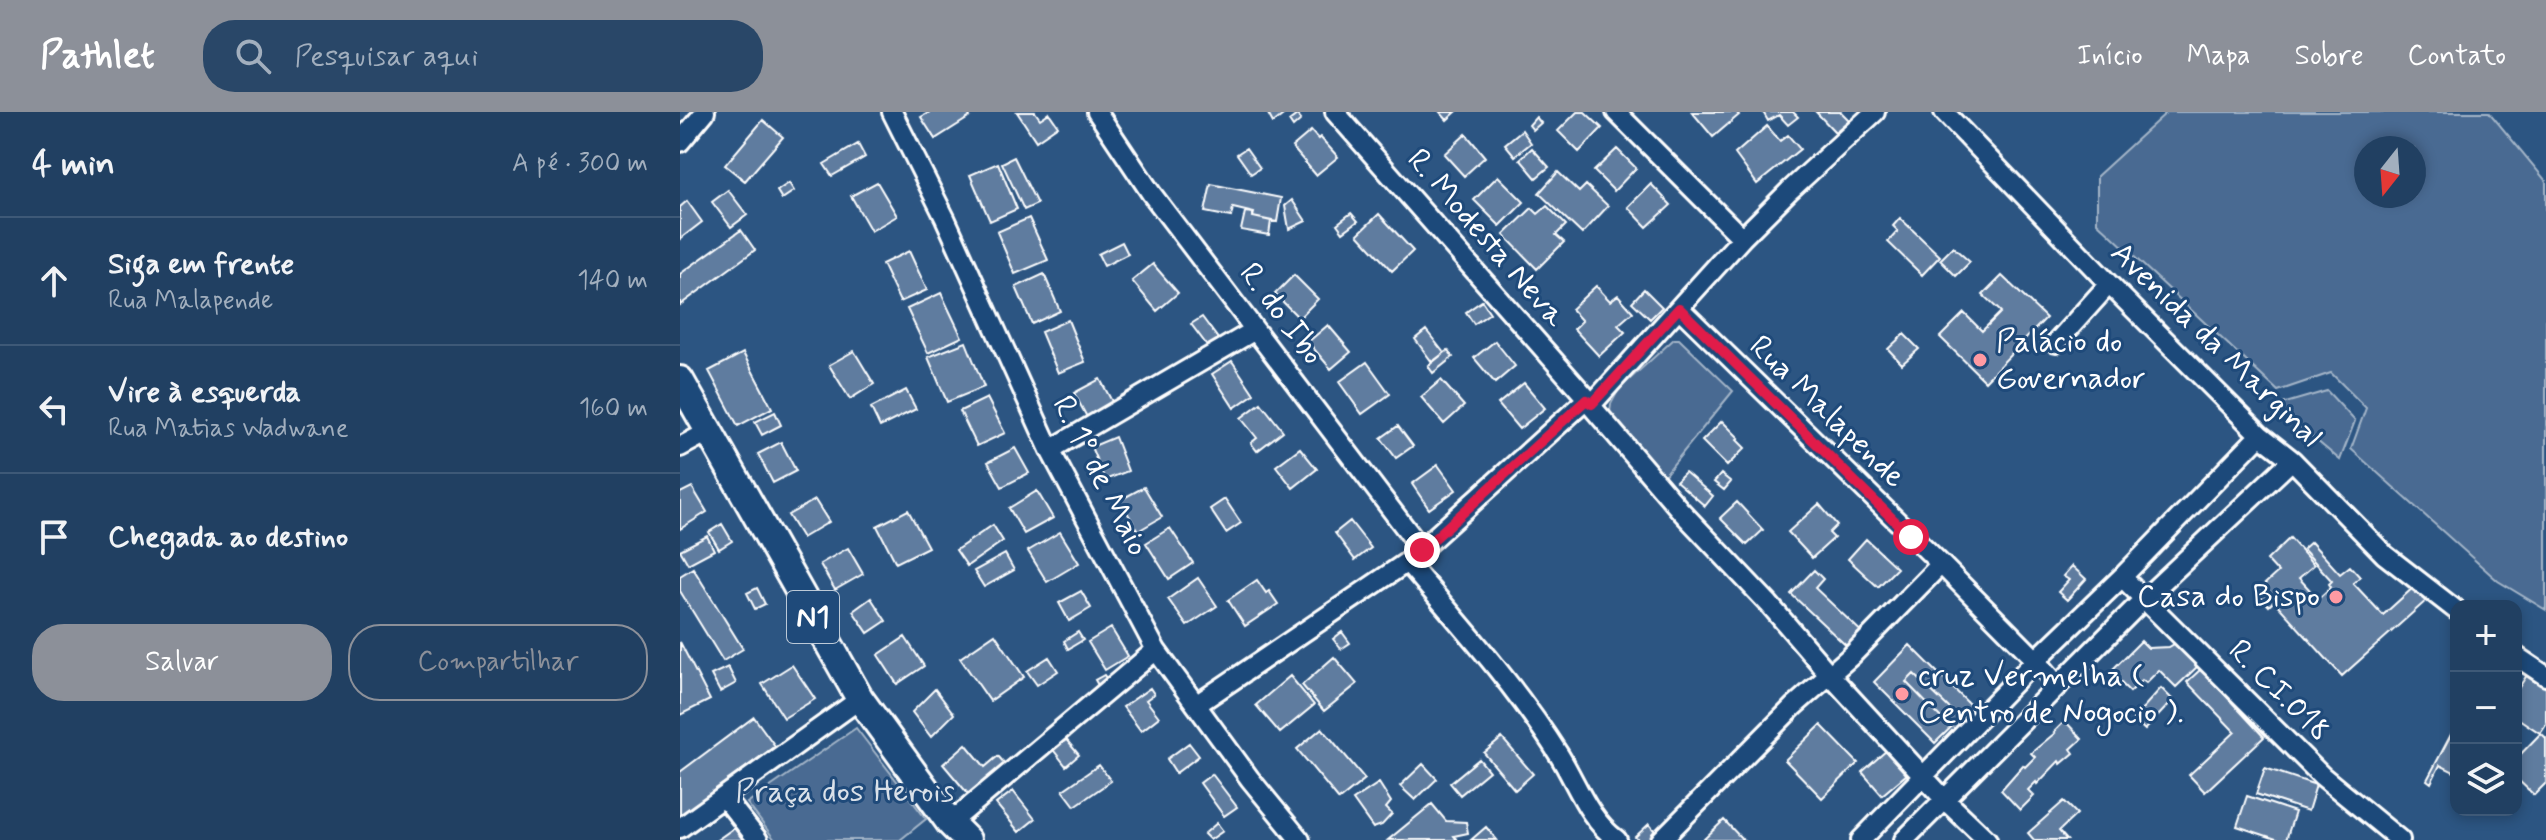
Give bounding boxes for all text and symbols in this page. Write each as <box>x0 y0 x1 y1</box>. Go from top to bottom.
search box <box>203 20 763 92</box>
text: Pathlet <box>40 32 155 81</box>
icon: search <box>231 34 275 78</box>
text: Pesquisar aqui <box>295 37 478 76</box>
text: Início <box>2077 38 2143 75</box>
text: Mapa <box>2187 38 2250 75</box>
text: Sobre <box>2294 38 2364 75</box>
text: Contato <box>2408 38 2506 75</box>
north arrow <box>2354 136 2426 208</box>
street label: R. Modesta Neva <box>1397 140 1576 337</box>
text: 4 min <box>32 142 115 187</box>
text: A pé · 300 m <box>512 147 648 181</box>
street label: Avenida da Marginal <box>2101 233 2331 457</box>
text: Siga em frente <box>108 245 294 284</box>
street label: R. do Ibo <box>1229 254 1333 374</box>
icon: ahead <box>32 259 76 303</box>
text: 140 m <box>577 264 648 298</box>
text: Rua Malapende <box>108 284 273 318</box>
place label: Palácio do Governador <box>1996 321 2146 400</box>
street label: Rua Malapende <box>1739 326 1915 498</box>
marker: Palácio do Governador <box>1971 351 1989 369</box>
text: Vire à esquerda <box>108 373 301 412</box>
icon: left <box>32 387 76 431</box>
street label: R. 1º de Maio <box>1042 389 1158 563</box>
text: 160 m <box>579 392 648 426</box>
text: Rua Matias Wadwane <box>108 412 349 446</box>
icon: arrive <box>32 515 76 559</box>
text: Chegada ao destino <box>108 518 348 557</box>
route start <box>1893 519 1929 555</box>
route end <box>1404 532 1440 568</box>
place label: Casa do Bispo <box>2137 576 2320 618</box>
marker: Casa do Bispo <box>2327 588 2345 606</box>
road number: N1 <box>787 591 839 643</box>
map controls <box>2450 600 2522 816</box>
button: + <box>2450 600 2522 672</box>
button: Salvar <box>32 624 332 701</box>
button: Compartilhar <box>348 624 648 701</box>
street label: R. CI.018 <box>2218 630 2340 752</box>
place label: cruz Vermelha ( Centro de Nogocio ). <box>1918 655 2184 736</box>
button: − <box>2450 672 2522 744</box>
marker: cruz Vermelha ( Centro de Nogocio ). <box>1893 685 1911 703</box>
button: layers <box>2450 744 2522 816</box>
park label: Praça dos Herois <box>735 771 955 813</box>

